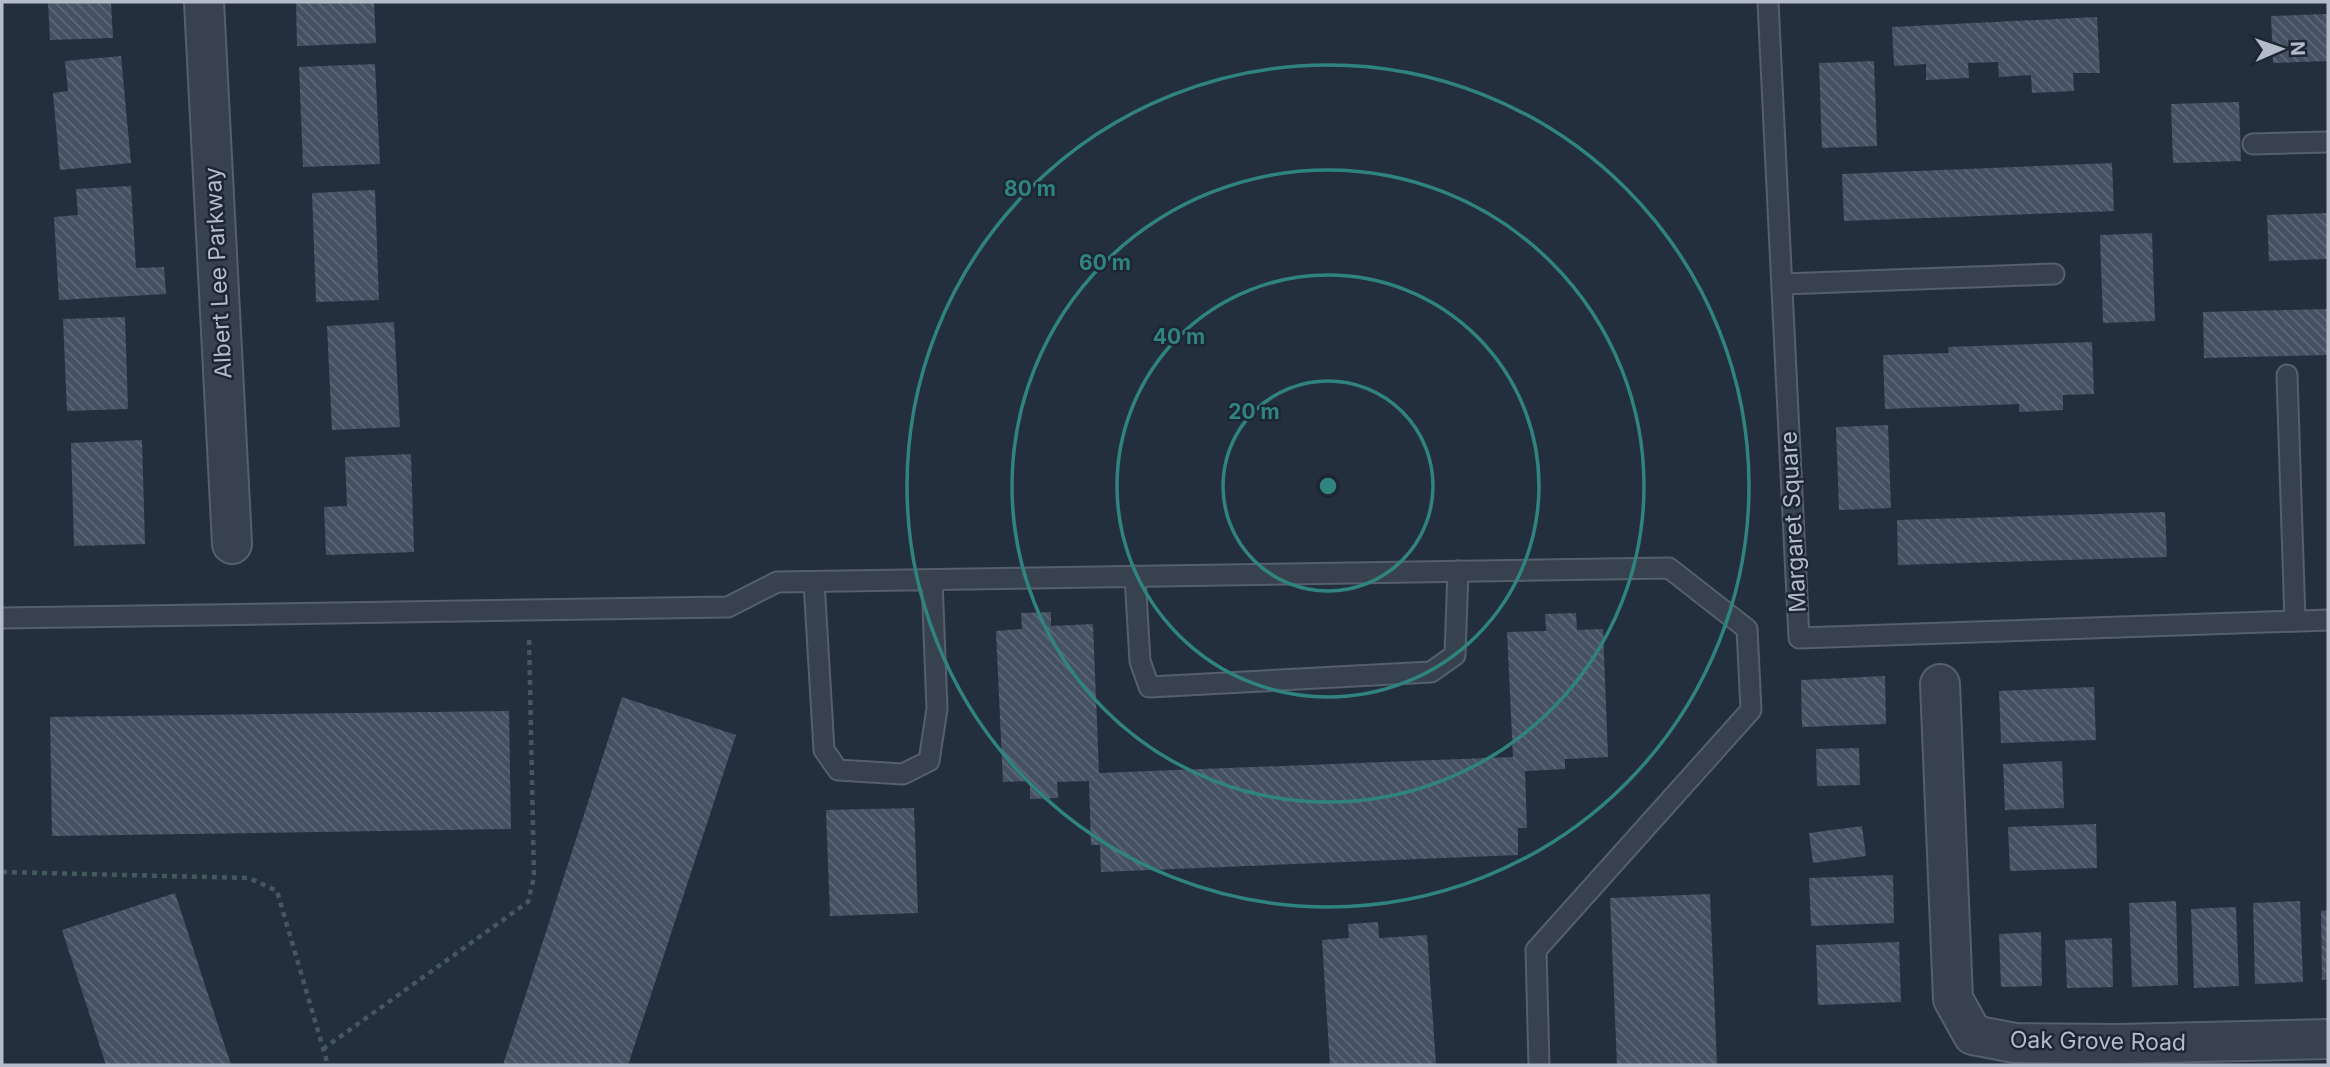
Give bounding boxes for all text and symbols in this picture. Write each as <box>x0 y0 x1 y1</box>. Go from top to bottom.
north arrow <box>2246 14 2316 84</box>
text: N <box>2286 41 2309 56</box>
street label: Albert Lee Parkway <box>198 166 238 379</box>
text: 80 m <box>1004 176 1056 201</box>
text: 60 m <box>1079 250 1131 275</box>
text: 40 m <box>1153 324 1205 349</box>
text: 20 m <box>1228 399 1280 424</box>
street label: Margaret Square <box>1774 431 1812 613</box>
centre of rings <box>1316 474 1340 498</box>
street label: Oak Grove Road <box>2010 1025 2186 1057</box>

